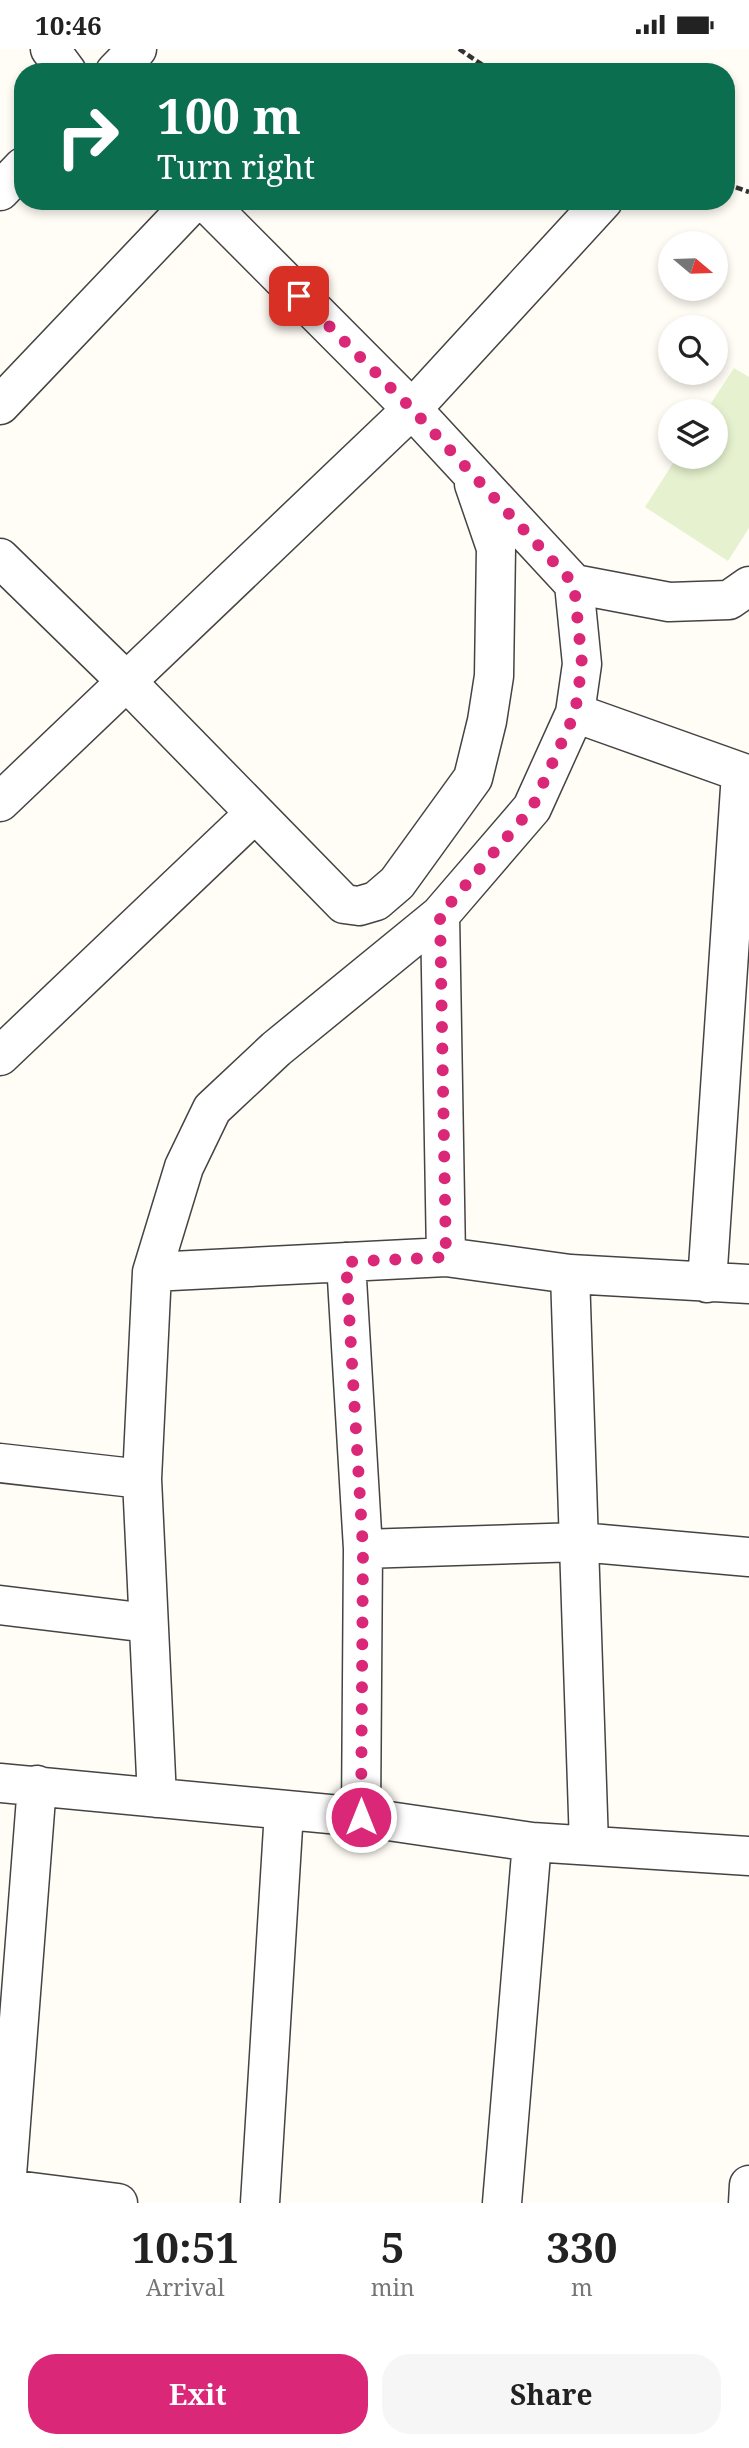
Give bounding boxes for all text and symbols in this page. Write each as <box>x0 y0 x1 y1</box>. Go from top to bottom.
text: 10:46 <box>35 7 102 43</box>
text: 100 m <box>157 82 301 148</box>
icon: right <box>42 91 133 182</box>
text: Turn right <box>157 145 315 188</box>
north arrow <box>658 231 728 301</box>
map controls <box>658 231 728 469</box>
pin <box>269 266 329 326</box>
icon: arrive <box>280 277 318 315</box>
button: search <box>658 315 728 385</box>
button: layers <box>658 399 728 469</box>
position arrow <box>324 1780 398 1854</box>
text: 10:51 <box>132 2218 239 2275</box>
text: 5 <box>381 2218 405 2275</box>
text: 330 <box>546 2218 617 2275</box>
text: Arrival <box>146 2271 225 2303</box>
text: min <box>371 2271 415 2303</box>
text: m <box>571 2271 593 2303</box>
button: Exit <box>28 2354 368 2434</box>
button: Share <box>382 2354 721 2434</box>

